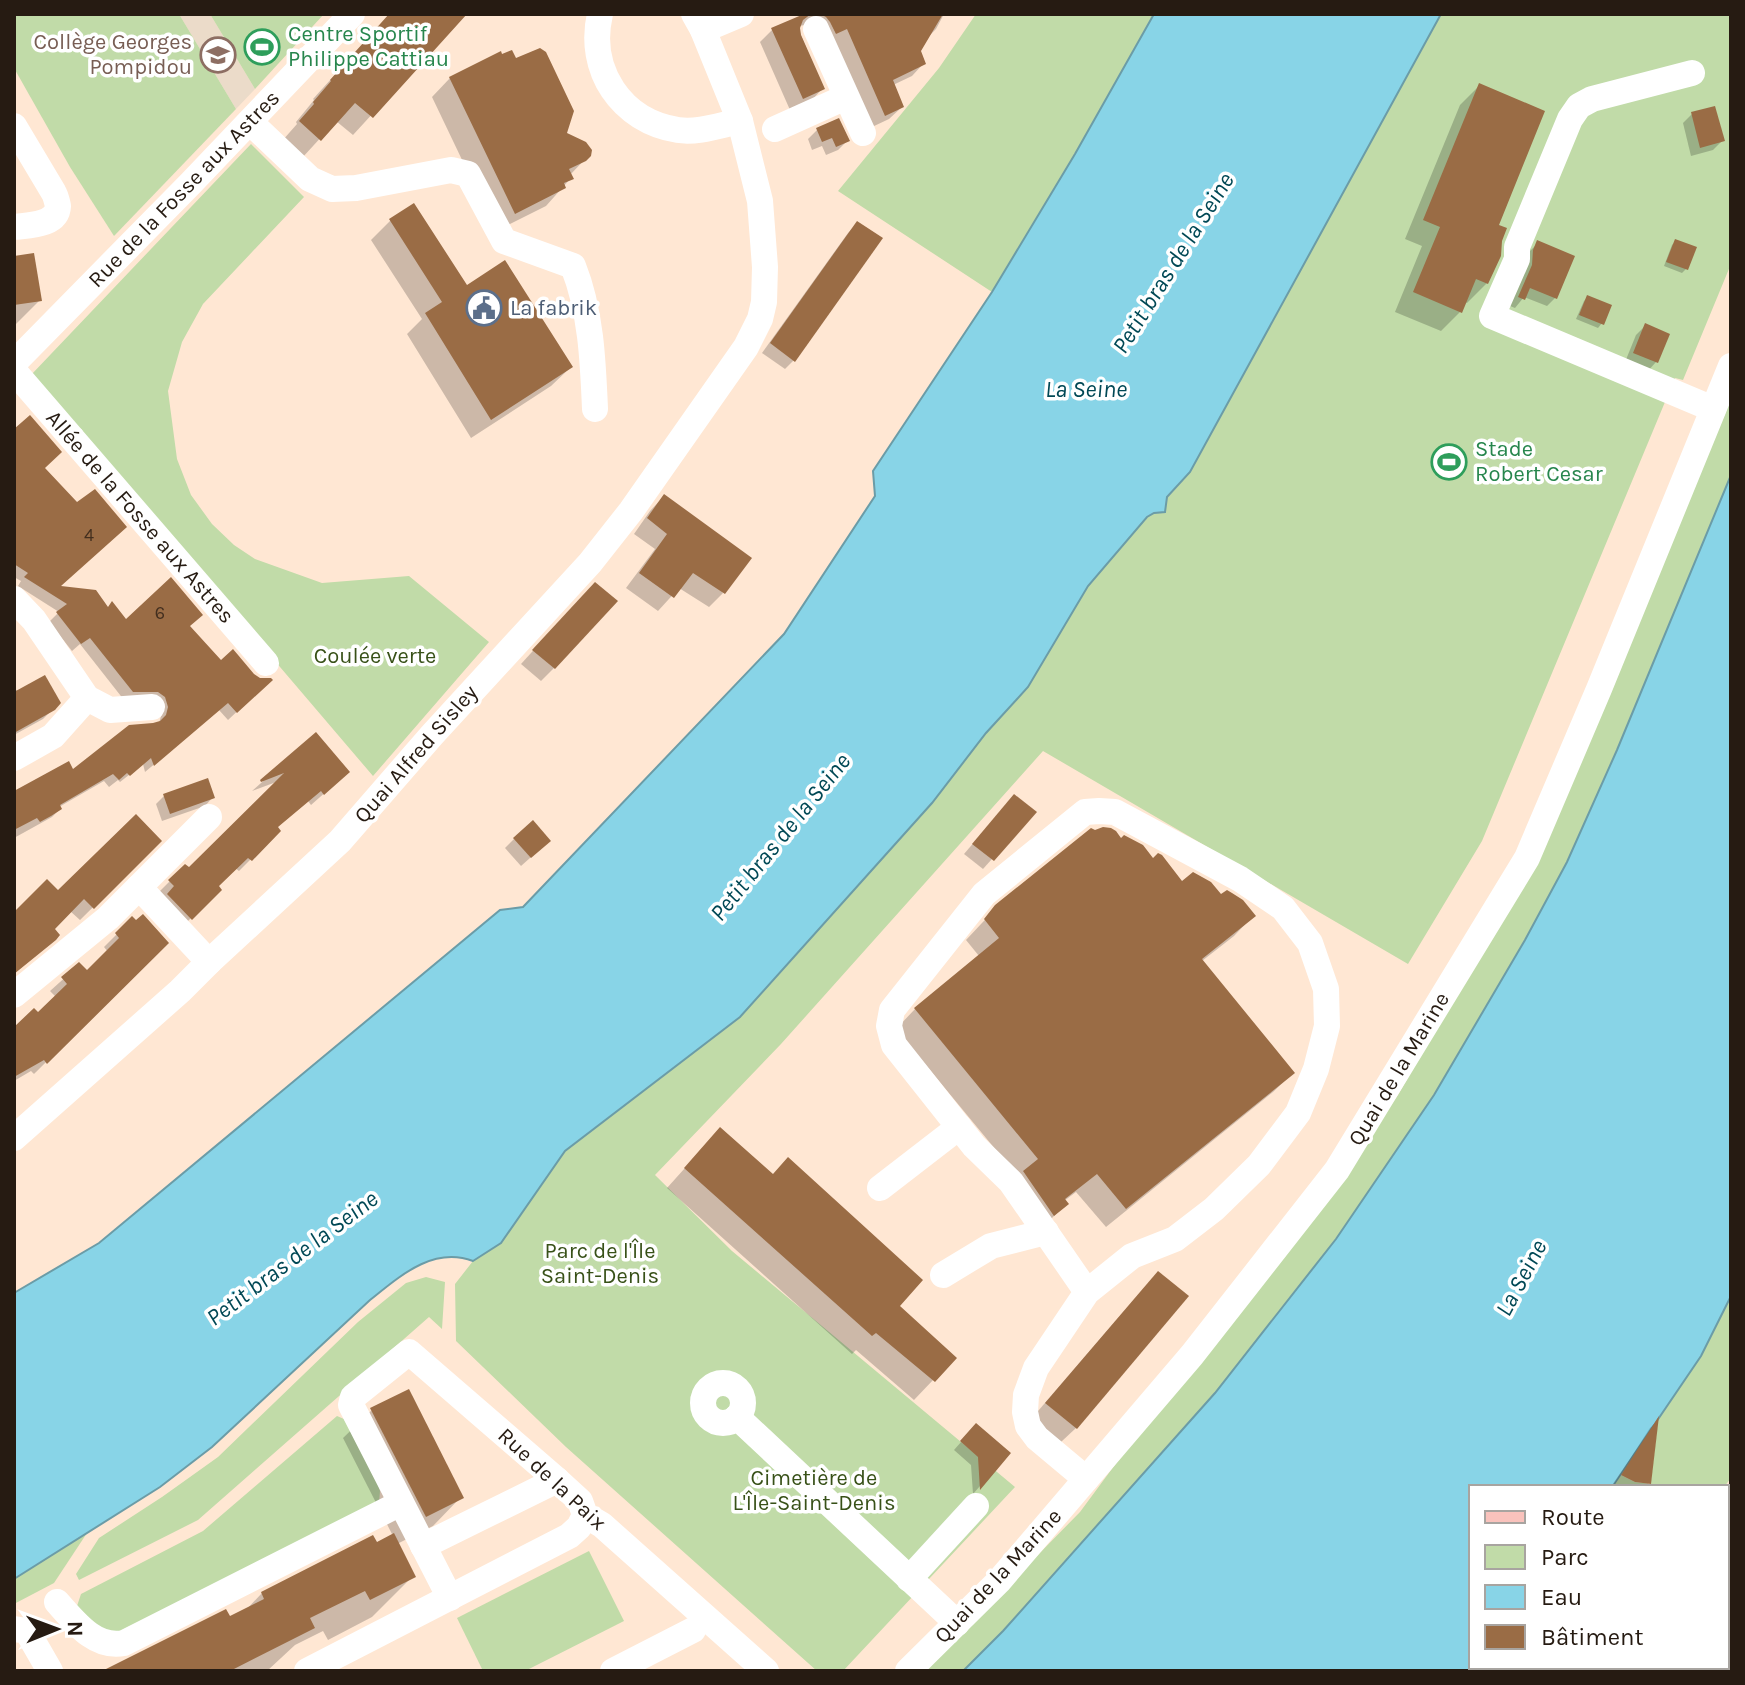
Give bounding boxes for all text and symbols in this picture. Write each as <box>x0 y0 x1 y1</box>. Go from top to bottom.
place label: Centre Sportif Philippe Cattiau <box>288 21 449 72</box>
sports icon: Centre Sportif Philippe Cattiau <box>243 28 281 66</box>
place label: Collège Georges Pompidou <box>34 29 192 80</box>
school or university icon: Collège Georges Pompidou <box>199 36 237 74</box>
street label: Rue de la Fosse aux Astres <box>83 85 285 293</box>
water label: Petit bras de la Seine <box>1106 168 1240 358</box>
public building icon: La fabrik <box>465 289 503 327</box>
place label: La fabrik <box>510 295 597 321</box>
water label: La Seine <box>1045 375 1127 403</box>
street label: Allée de la Fosse aux Astres <box>40 405 240 629</box>
place label: Stade Robert Cesar <box>1475 436 1603 487</box>
sports icon: Stade Robert Cesar <box>1430 443 1468 481</box>
house number: 4 <box>84 524 94 546</box>
house number: 6 <box>155 602 165 624</box>
park label: Coulée verte <box>314 643 436 669</box>
street label: Quai Alfred Sisley <box>349 680 483 828</box>
water label: Petit bras de la Seine <box>704 748 856 926</box>
street label: Quai de la Marine <box>1343 988 1455 1150</box>
water label: Petit bras de la Seine <box>201 1184 383 1332</box>
water label: La Seine <box>1489 1235 1553 1321</box>
park label: Parc de l'Île Saint-Denis <box>541 1238 659 1289</box>
street label: Rue de la Paix <box>492 1422 612 1536</box>
park label: Cimetière de L'Île-Saint-Denis <box>733 1465 895 1516</box>
legend <box>1469 1485 1729 1669</box>
street label: Quai de la Marine <box>929 1503 1067 1649</box>
text: Route <box>1541 1503 1605 1531</box>
text: Parc <box>1541 1543 1589 1571</box>
text: Eau <box>1541 1583 1582 1611</box>
north arrow <box>16 1589 96 1669</box>
text: N <box>62 1621 88 1637</box>
text: Bâtiment <box>1541 1623 1644 1651</box>

